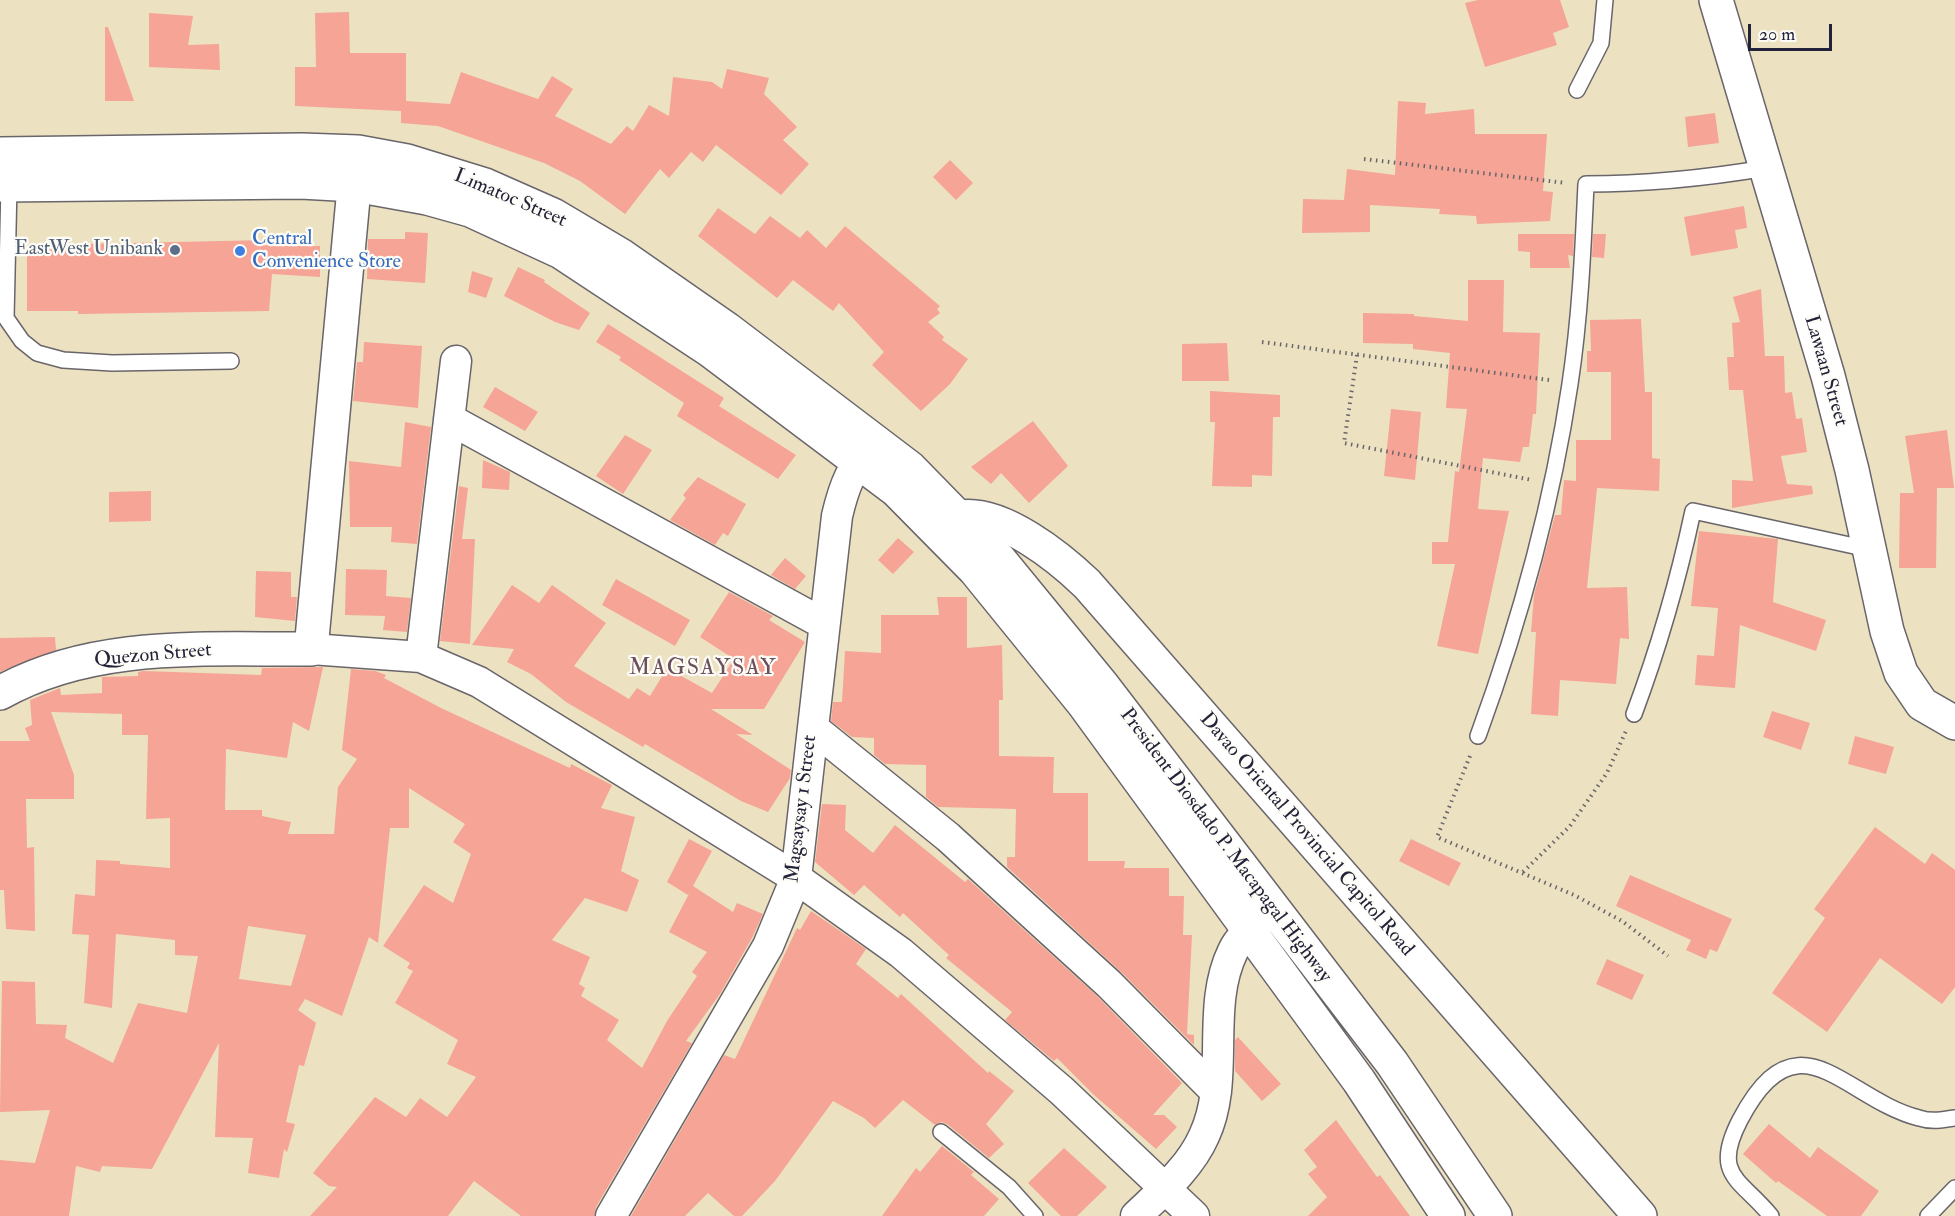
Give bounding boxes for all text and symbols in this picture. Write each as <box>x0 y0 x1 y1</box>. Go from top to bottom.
scale bar <box>1751 12 1835 50</box>
text: 20 m <box>1759 23 1795 46</box>
street label: Limatoc Street <box>450 164 570 234</box>
place label: Central Convenience Store <box>252 228 401 275</box>
place label: EastWest Unibank <box>14 238 163 262</box>
marker: EastWest Unibank <box>168 243 182 257</box>
marker: Central Convenience Store <box>233 244 247 258</box>
street label: Lawaan Street <box>1798 313 1852 429</box>
street label: Quezon Street <box>93 639 213 673</box>
district label: MAGSAYSAY <box>629 656 777 682</box>
street label: President Diosdado P. Macapagal Highway <box>1114 704 1336 988</box>
street label: Davao Oriental Provincial Capitol Road <box>1194 708 1418 962</box>
street label: Magsaysay 1 Street <box>781 734 823 884</box>

